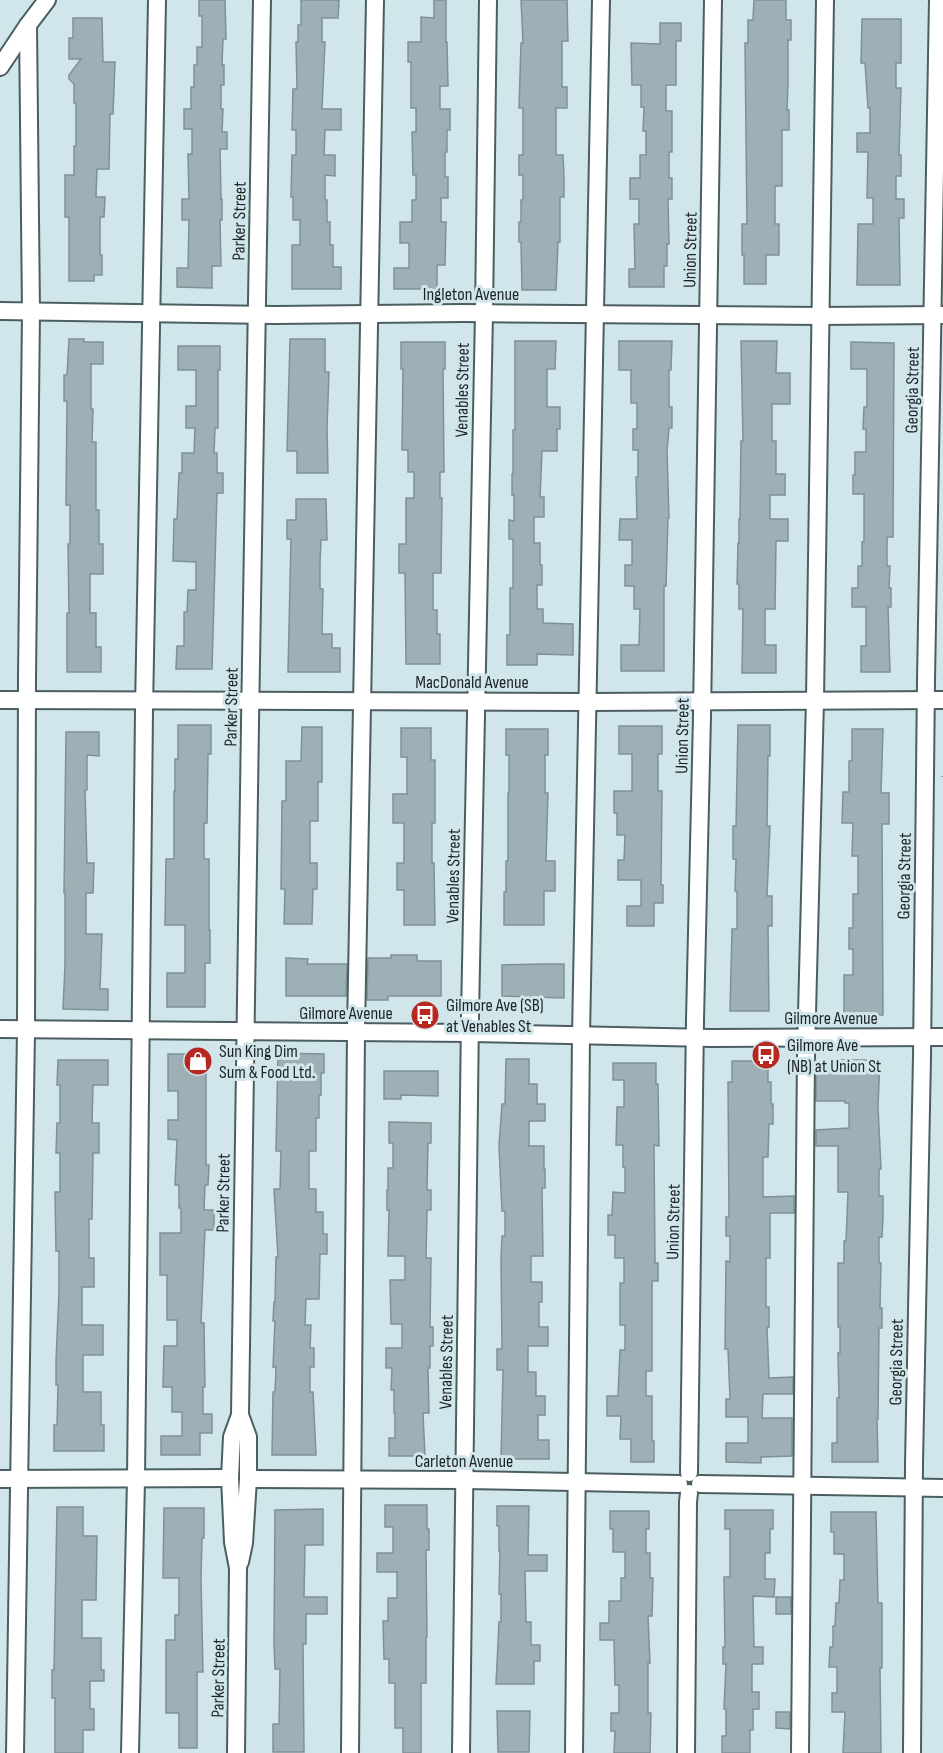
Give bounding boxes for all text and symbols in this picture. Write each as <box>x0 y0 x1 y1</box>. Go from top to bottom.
street label: Parker Street <box>228 181 251 261</box>
street label: Union Street <box>679 211 702 288</box>
street label: Ingleton Avenue <box>423 284 519 305</box>
street label: Venables Street <box>451 342 474 438</box>
street label: Georgia Street <box>901 346 924 434</box>
street label: Parker Street <box>220 667 243 747</box>
street label: MacDonald Avenue <box>415 672 529 693</box>
street label: Union Street <box>671 697 694 774</box>
street label: Venables Street <box>442 828 465 924</box>
street label: Georgia Street <box>893 832 916 920</box>
place label: Gilmore Ave (SB) at Venables St <box>446 995 544 1037</box>
bus stop icon: Gilmore Ave (SB) at Venables St <box>409 999 441 1031</box>
street label: Gilmore Avenue <box>299 1003 393 1024</box>
street label: Gilmore Avenue <box>784 1008 878 1029</box>
place label: Gilmore Ave (NB) at Union St <box>787 1035 882 1077</box>
bus stop icon: Gilmore Ave (NB) at Union St <box>750 1039 782 1071</box>
place label: Sun King Dim Sum & Food Ltd. <box>219 1041 315 1083</box>
shop icon: Sun King Dim Sum & Food Ltd. <box>182 1045 214 1077</box>
street label: Parker Street <box>212 1153 235 1233</box>
street label: Union Street <box>662 1183 685 1260</box>
street label: Venables Street <box>435 1314 458 1410</box>
street label: Georgia Street <box>885 1318 908 1406</box>
street label: Carleton Avenue <box>415 1451 513 1472</box>
street label: Parker Street <box>207 1638 230 1718</box>

